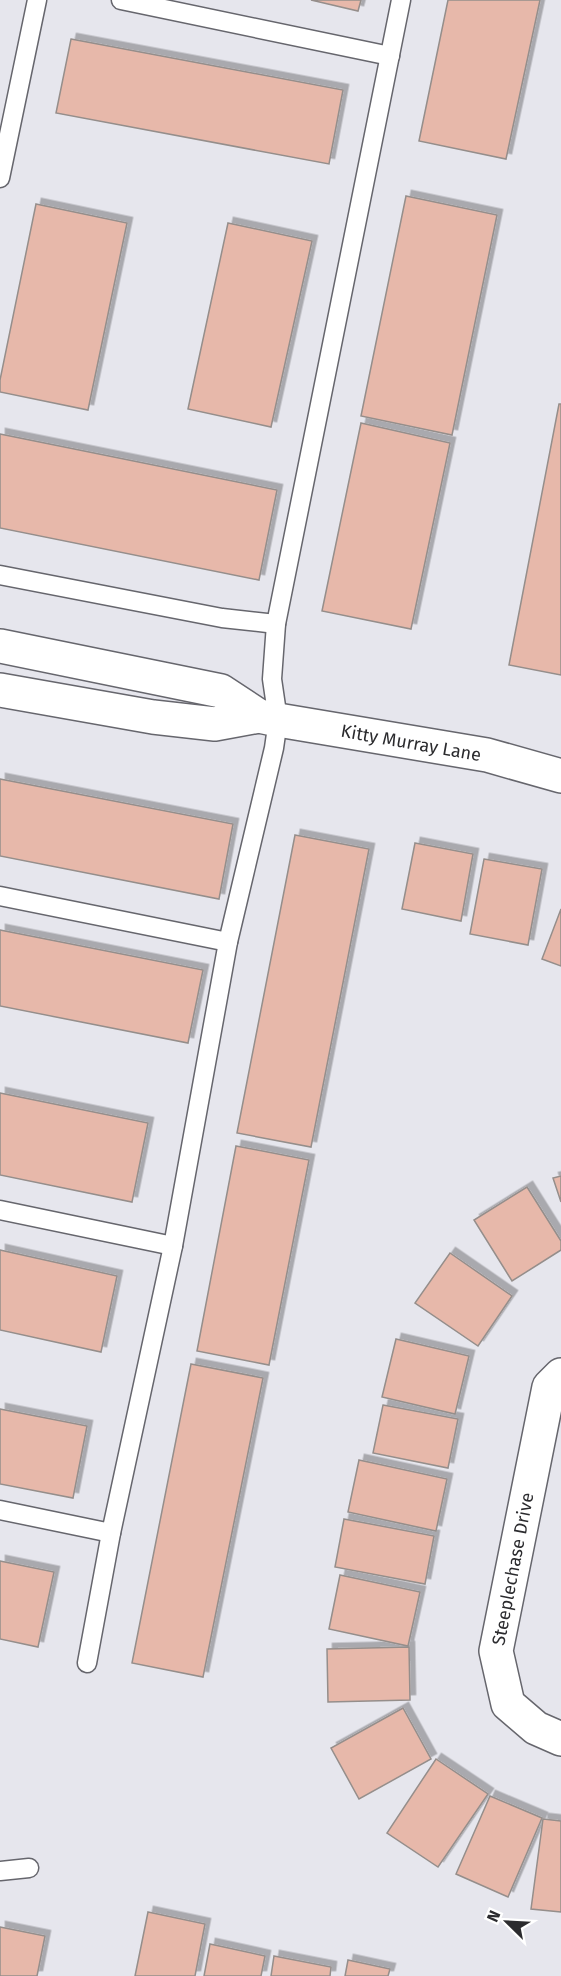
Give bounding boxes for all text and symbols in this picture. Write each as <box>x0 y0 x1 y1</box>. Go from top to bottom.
street label: Kitty Murray Lane <box>339 720 483 766</box>
street label: Steeplechase Drive <box>487 1491 539 1647</box>
north arrow <box>477 1892 537 1952</box>
text: N <box>483 1907 505 1925</box>

